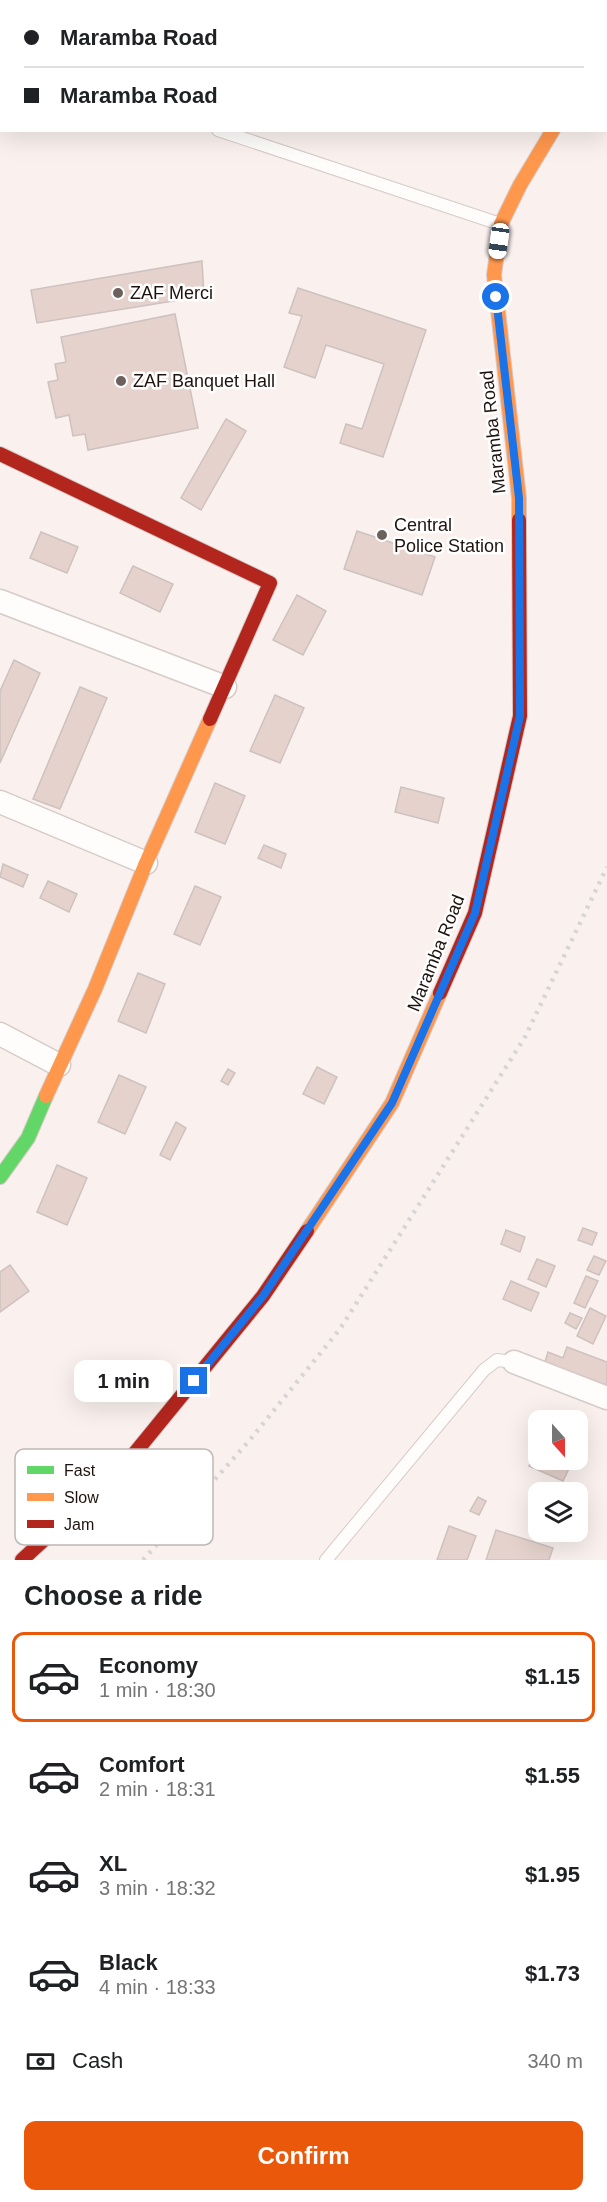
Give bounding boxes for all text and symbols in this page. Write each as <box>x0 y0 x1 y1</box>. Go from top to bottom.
text: Maramba Road <box>60 25 218 50</box>
text: Maramba Road <box>60 83 218 108</box>
car <box>488 222 510 260</box>
place label: ZAF Merci <box>130 283 213 303</box>
route start <box>482 283 509 310</box>
marker: ZAF Merci <box>111 286 125 300</box>
street label: Maramba Road <box>477 369 509 495</box>
place label: ZAF Banquet Hall <box>133 371 275 391</box>
marker: ZAF Banquet Hall <box>114 374 128 388</box>
place label: Central Police Station <box>394 515 504 556</box>
marker: Central Police Station <box>375 528 389 542</box>
street label: Maramba Road <box>403 892 469 1014</box>
callout: 1 min <box>74 1360 173 1402</box>
route end <box>180 1367 207 1394</box>
text: 1 min <box>97 1370 150 1392</box>
north arrow <box>528 1410 588 1470</box>
map controls <box>528 1410 588 1542</box>
legend <box>15 1449 213 1545</box>
text: Fast <box>64 1462 96 1479</box>
button: layers <box>528 1482 588 1542</box>
text: Slow <box>64 1489 99 1506</box>
text: Jam <box>64 1516 94 1533</box>
text: Choose a ride <box>24 1581 203 1611</box>
icon: car <box>27 1650 81 1704</box>
text: Economy <box>99 1653 198 1678</box>
text: $1.15 <box>525 1664 580 1689</box>
text: 1 min · 18:30 <box>99 1679 216 1701</box>
icon: car <box>27 1749 81 1803</box>
text: Comfort <box>99 1752 185 1777</box>
text: $1.55 <box>525 1763 580 1788</box>
text: 2 min · 18:31 <box>99 1778 216 1800</box>
icon: car <box>27 1848 81 1902</box>
text: XL <box>99 1851 127 1876</box>
text: $1.95 <box>525 1862 580 1887</box>
text: 3 min · 18:32 <box>99 1877 216 1899</box>
icon: car <box>27 1947 81 2001</box>
text: Black <box>99 1950 158 1975</box>
text: $1.73 <box>525 1961 580 1986</box>
text: 4 min · 18:33 <box>99 1976 216 1998</box>
icon: cash <box>24 2045 57 2078</box>
text: Cash <box>72 2048 123 2073</box>
text: 340 m <box>527 2050 583 2072</box>
button: Confirm <box>24 2121 583 2190</box>

